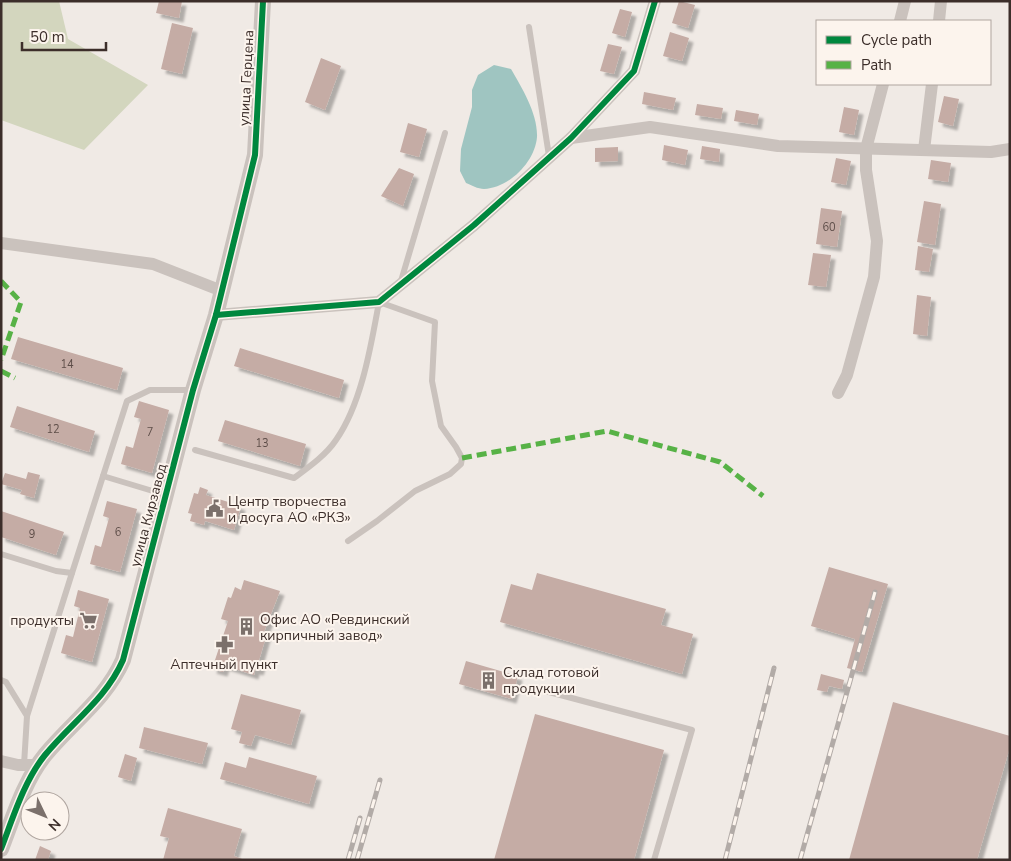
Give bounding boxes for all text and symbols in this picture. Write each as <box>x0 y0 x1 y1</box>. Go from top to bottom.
scale bar <box>22 20 106 52</box>
legend <box>816 20 991 85</box>
text: 50 m <box>30 27 65 47</box>
street label: улица Герцена <box>234 30 259 127</box>
text: Cycle path <box>861 30 932 50</box>
text: Path <box>861 55 892 75</box>
house number: 60 <box>822 220 836 235</box>
house number: 14 <box>60 357 74 372</box>
house number: 12 <box>46 422 60 437</box>
house number: 7 <box>147 425 153 440</box>
house number: 13 <box>255 436 269 451</box>
street label: улица Кирзавод <box>126 461 171 569</box>
place label: Центр творчества и досуга АО «РКЗ» <box>228 492 351 527</box>
public building icon: Центр творчества и досуга АО «РКЗ» <box>204 499 224 519</box>
house number: 6 <box>115 525 122 540</box>
house number: 9 <box>29 527 35 542</box>
supermarket icon: продукты <box>78 610 98 630</box>
place label: Офис АО «Ревдинский кирпичный завод» <box>260 610 410 645</box>
place label: продукты <box>10 611 74 630</box>
building icon: Офис АО «Ревдинский кирпичный завод» <box>236 617 256 637</box>
pharmacy icon: Аптечный пункт <box>214 634 234 654</box>
place label: Аптечный пункт <box>170 655 278 674</box>
place label: Склад готовой продукции <box>503 663 599 698</box>
building icon: Склад готовой продукции <box>479 670 499 690</box>
north arrow <box>20 791 70 841</box>
text: N <box>44 814 65 835</box>

